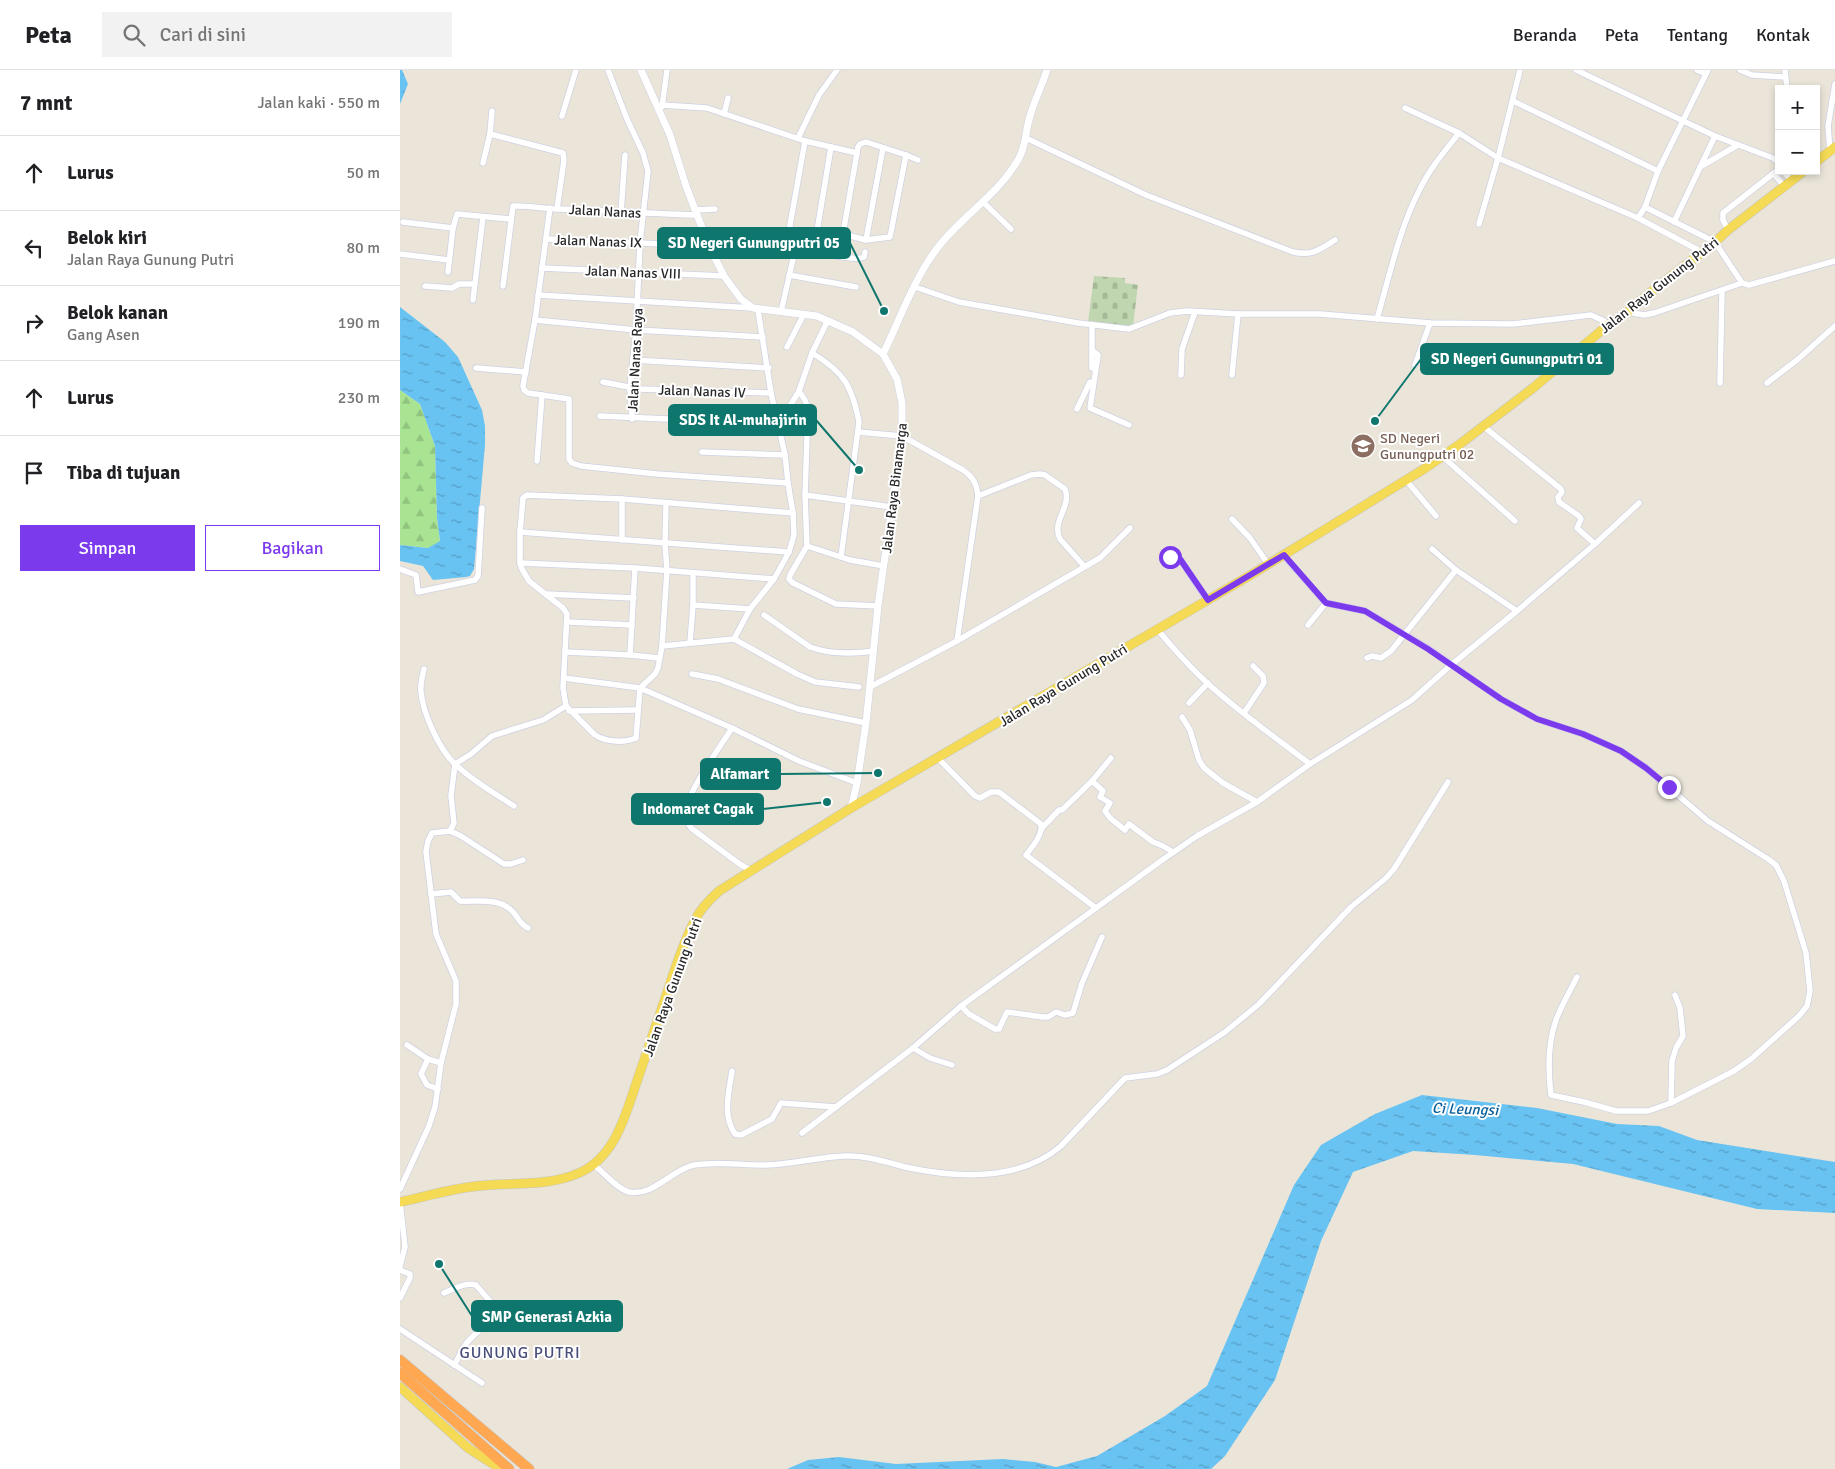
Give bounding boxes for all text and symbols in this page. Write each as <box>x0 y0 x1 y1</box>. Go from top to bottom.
search box <box>102 12 452 57</box>
text: Peta <box>25 20 72 50</box>
icon: search <box>120 21 148 49</box>
text: Cari di sini <box>160 23 246 47</box>
text: Beranda <box>1513 24 1577 46</box>
text: Peta <box>1605 24 1639 46</box>
text: Tentang <box>1667 24 1728 46</box>
text: Kontak <box>1756 24 1810 46</box>
map controls <box>1775 85 1820 175</box>
button: + <box>1775 85 1820 130</box>
text: 7 mnt <box>20 90 72 116</box>
text: Jalan kaki · 550 m <box>258 93 380 113</box>
button: − <box>1775 130 1820 175</box>
icon: ahead <box>20 159 48 187</box>
text: Lurus <box>67 161 114 185</box>
text: 50 m <box>346 163 380 183</box>
street label: Jalan Nanas <box>568 201 642 222</box>
text: Belok kiri <box>67 226 147 250</box>
callout: SD Negeri Gunungputri 05 <box>658 228 850 258</box>
street label: Jalan Nanas IX <box>554 231 642 252</box>
icon: left <box>20 234 48 262</box>
text: SD Negeri Gunungputri 05 <box>668 234 840 252</box>
street label: Jalan Raya Gunung Putri <box>1596 234 1722 337</box>
text: 80 m <box>346 238 380 258</box>
text: Jalan Raya Gunung Putri <box>67 250 234 270</box>
street label: Jalan Nanas VIII <box>585 262 681 283</box>
text: Belok kanan <box>67 301 168 325</box>
street label: Jalan Nanas Raya <box>624 308 647 413</box>
icon: right <box>20 309 48 337</box>
text: 190 m <box>338 313 380 333</box>
text: Gang Asen <box>67 325 140 345</box>
callout: SD Negeri Gunungputri 01 <box>1421 344 1613 374</box>
text: SD Negeri Gunungputri 01 <box>1431 350 1603 368</box>
street label: Jalan Nanas IV <box>658 381 746 402</box>
icon: ahead <box>20 384 48 412</box>
text: Lurus <box>67 386 114 410</box>
text: 230 m <box>338 388 380 408</box>
callout: SDS It Al-muhajirin <box>669 405 816 435</box>
text: SDS It Al-muhajirin <box>679 411 807 429</box>
street label: Jalan Raya Binamarga <box>878 422 911 554</box>
place label: SD Negeri Gunungputri 02 <box>1380 430 1474 463</box>
school or university icon: SD Negeri Gunungputri 02 <box>1350 433 1376 459</box>
icon: arrive <box>20 459 48 487</box>
text: Tiba di tujuan <box>67 461 180 485</box>
button: Simpan <box>20 525 195 571</box>
button: Bagikan <box>205 525 380 571</box>
route start <box>1159 546 1182 569</box>
street label: Jalan Raya Gunung Putri <box>996 640 1130 730</box>
callout: Alfamart <box>701 759 780 789</box>
text: Alfamart <box>710 765 770 783</box>
route end <box>1658 776 1681 799</box>
callout: Indomaret Cagak <box>632 794 763 824</box>
text: Indomaret Cagak <box>642 800 754 818</box>
street label: Jalan Raya Gunung Putri <box>639 916 705 1059</box>
water label: Ci Leungsi <box>1432 1099 1500 1119</box>
callout: SMP Generasi Azkia <box>472 1301 622 1331</box>
text: SMP Generasi Azkia <box>482 1308 612 1326</box>
district label: GUNUNG PUTRI <box>459 1343 581 1363</box>

